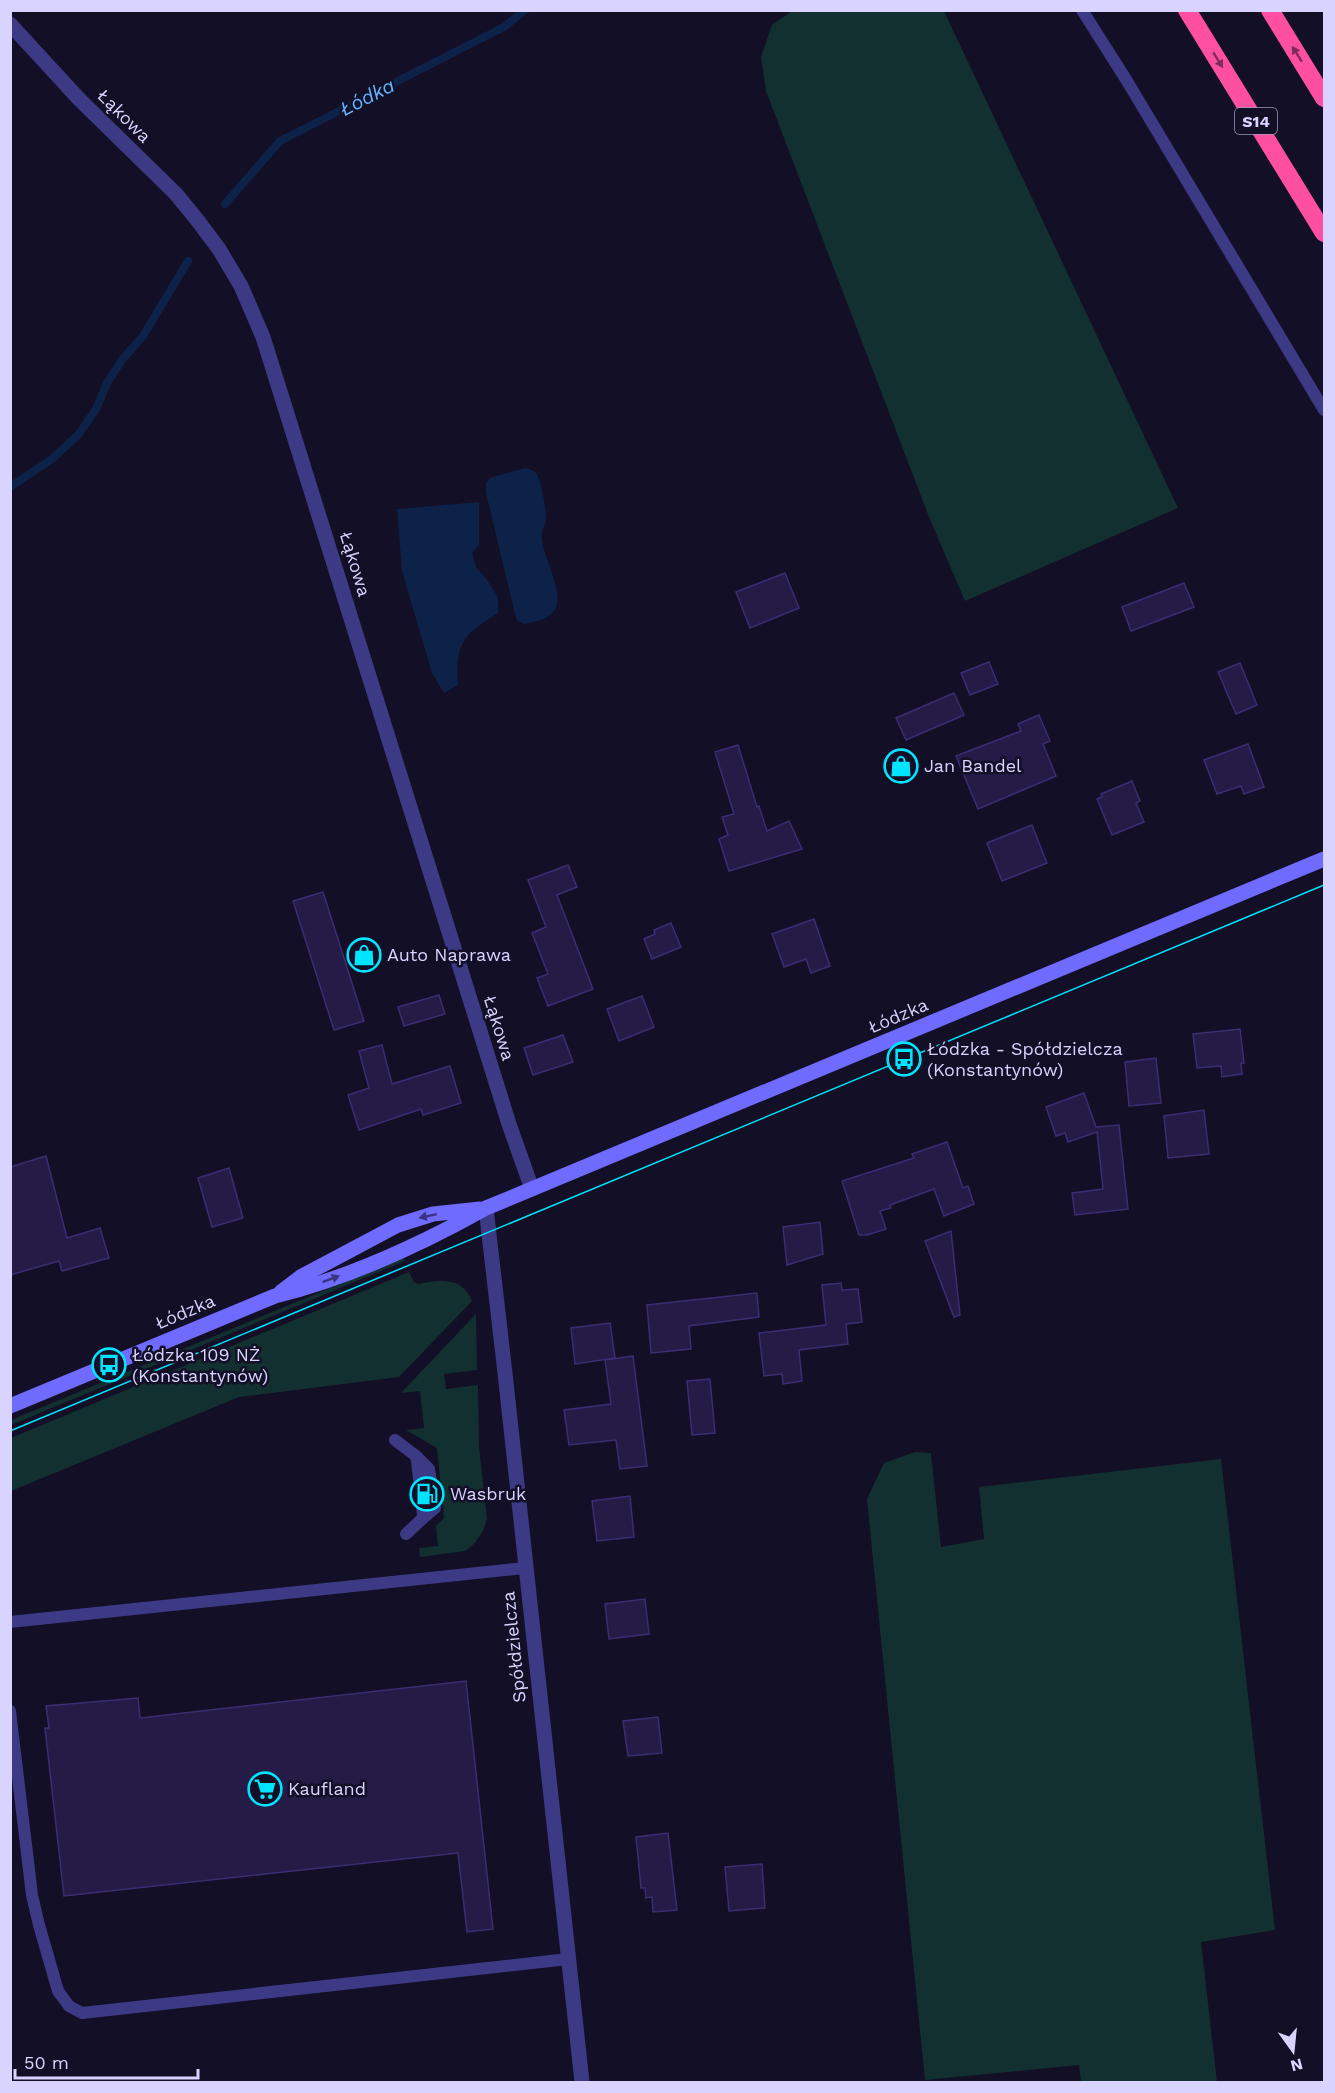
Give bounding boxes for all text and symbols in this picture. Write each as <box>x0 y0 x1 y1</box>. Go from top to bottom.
one-way arrow <box>1292 46 1303 62</box>
one-way arrow <box>1212 52 1223 68</box>
water label: Łódka <box>335 73 399 121</box>
street label: Łąkowa <box>93 85 155 147</box>
road number: S14 <box>1235 108 1277 134</box>
street label: Łąkowa <box>336 529 375 599</box>
shop icon: Jan Bandel <box>883 748 919 784</box>
place label: Jan Bandel <box>924 755 1022 776</box>
shop icon: Auto Naprawa <box>346 937 382 973</box>
place label: Auto Naprawa <box>387 944 511 965</box>
street label: Łąkowa <box>480 993 519 1063</box>
street label: Łódzka <box>865 994 931 1038</box>
place label: Łódzka - Spółdzielcza (Konstantynów) <box>927 1038 1123 1080</box>
bus stop icon: Łódzka - Spółdzielcza (Konstantynów) <box>886 1041 922 1077</box>
one-way arrow <box>418 1211 437 1221</box>
one-way arrow <box>322 1274 340 1283</box>
street label: Łódzka <box>152 1290 218 1334</box>
place label: Łódzka 109 NŻ (Konstantynów) <box>132 1344 268 1386</box>
bus stop icon: Łódzka 109 NŻ (Konstantynów) <box>91 1347 127 1383</box>
fuel station icon: Wasbruk <box>409 1476 445 1512</box>
place label: Wasbruk <box>450 1483 526 1504</box>
street label: Spółdzielcza <box>497 1590 530 1704</box>
supermarket icon: Kaufland <box>247 1771 283 1807</box>
place label: Kaufland <box>288 1778 366 1799</box>
north arrow <box>1263 2021 1323 2081</box>
scale bar <box>15 2042 198 2080</box>
text: 50 m <box>24 2052 69 2073</box>
text: N <box>1289 2054 1305 2076</box>

